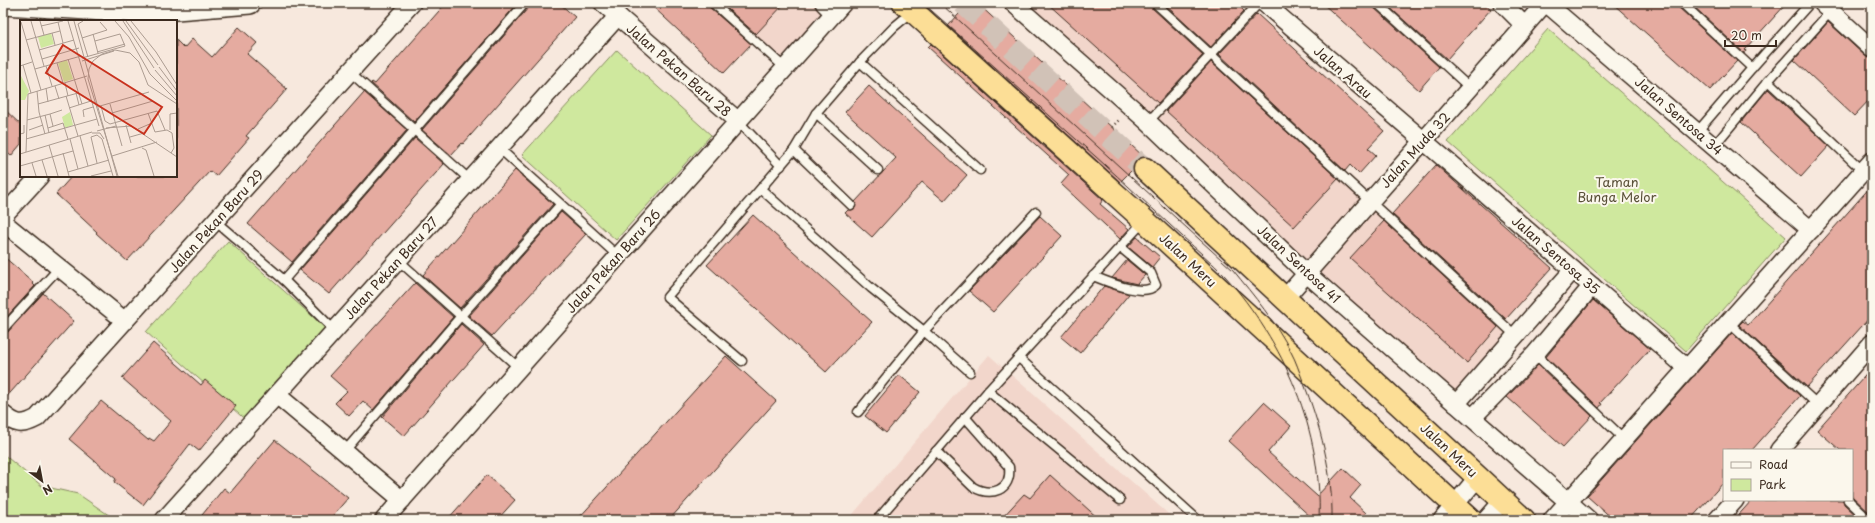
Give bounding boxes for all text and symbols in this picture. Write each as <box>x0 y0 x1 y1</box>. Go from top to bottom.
street label: Jalan Pekan Baru 28 <box>623 19 736 120</box>
inset map <box>20 20 177 177</box>
scale bar <box>1725 22 1776 48</box>
text: 20 m <box>1731 26 1762 44</box>
street label: Jalan Arau <box>1310 41 1377 102</box>
street label: Jalan Sentosa 34 <box>1631 72 1727 159</box>
street label: Jalan Muda 32 <box>1375 108 1454 192</box>
street label: Jalan Pekan Baru 29 <box>164 165 267 276</box>
park label: Taman Bunga Melor <box>1577 172 1658 206</box>
street label: Jalan Pekan Baru 26 <box>561 205 664 317</box>
street label: Jalan Sentosa 35 <box>1508 211 1605 298</box>
street label: Jalan Pekan Baru 27 <box>339 212 442 323</box>
street label: Jalan Sentosa 41 <box>1254 220 1345 307</box>
street label: Jalan Meru <box>1155 228 1221 291</box>
street label: Jalan Meru <box>1416 418 1482 481</box>
legend <box>1723 449 1853 501</box>
text: Road <box>1759 455 1788 473</box>
north arrow <box>22 461 62 501</box>
text: Park <box>1759 475 1786 493</box>
text: N <box>39 480 56 500</box>

